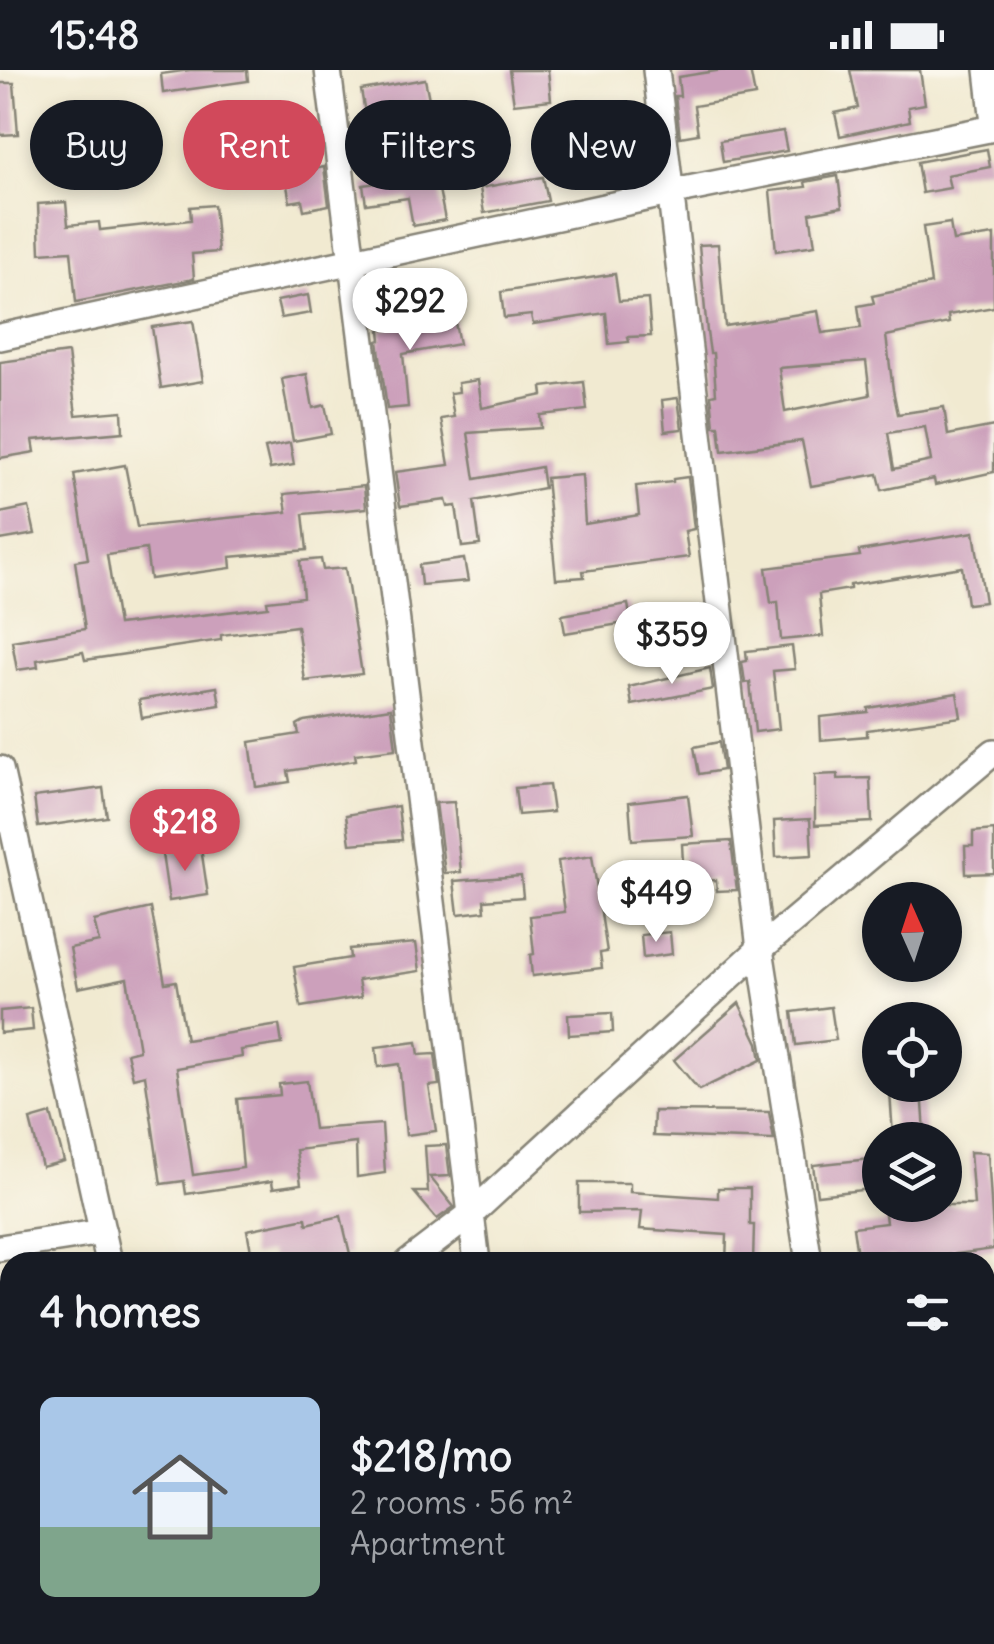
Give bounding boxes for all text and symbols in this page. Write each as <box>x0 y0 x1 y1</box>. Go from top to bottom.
text: 15:48 <box>50 12 139 59</box>
chip: Buy <box>30 100 163 190</box>
chip: Rent <box>183 100 325 190</box>
chip: Filters <box>345 100 511 190</box>
chip: New <box>531 100 671 190</box>
pin: $292 <box>351 268 469 353</box>
text: $292 <box>374 280 446 321</box>
pin: $359 <box>613 602 731 687</box>
text: $359 <box>636 614 708 655</box>
pin: $218 <box>126 789 244 874</box>
text: $218 <box>152 801 218 842</box>
pin: $449 <box>597 860 715 945</box>
text: $449 <box>619 872 693 913</box>
north arrow <box>862 882 962 982</box>
map controls <box>862 882 962 1222</box>
button: locate <box>862 1002 962 1102</box>
button: layers <box>862 1122 962 1222</box>
icon: filters <box>900 1285 955 1340</box>
text: 4 homes <box>40 1286 201 1338</box>
text: $218/mo <box>350 1430 512 1482</box>
icon: home <box>120 1437 240 1557</box>
text: 2 rooms · 56 m² <box>350 1482 573 1523</box>
text: Apartment <box>350 1523 505 1564</box>

